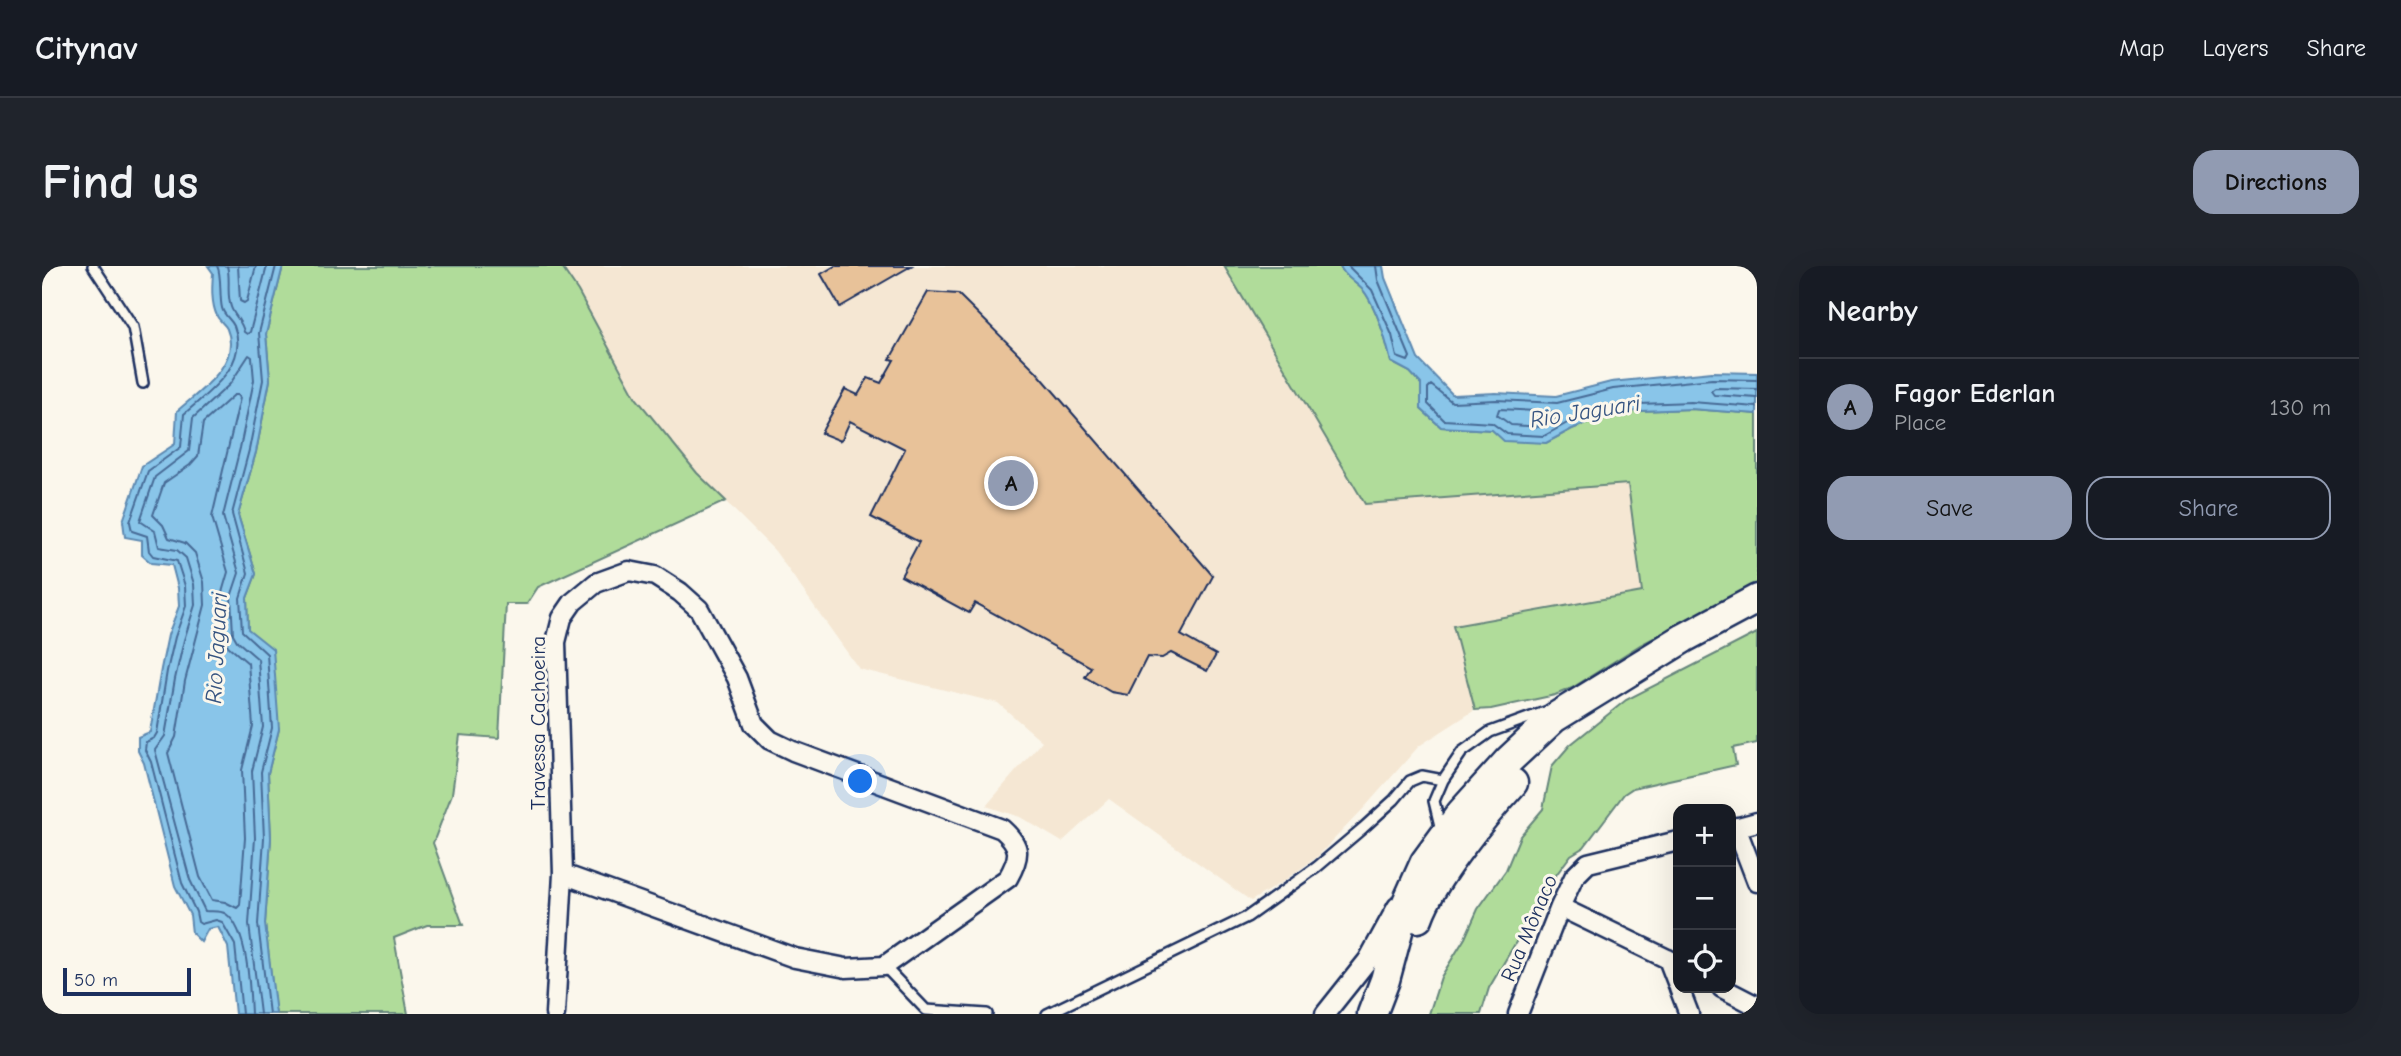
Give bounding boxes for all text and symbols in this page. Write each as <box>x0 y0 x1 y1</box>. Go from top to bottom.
text: Citynav <box>35 29 138 67</box>
text: Map <box>2119 34 2165 62</box>
text: Layers <box>2203 34 2268 62</box>
text: Share <box>2306 34 2366 62</box>
button: Directions <box>2193 150 2359 214</box>
text: Find us <box>42 154 198 210</box>
text: Nearby <box>1827 294 1918 329</box>
text: Fagor Ederlan <box>1894 379 2055 409</box>
water label: Rio Jaguari <box>1528 389 1643 434</box>
text: A <box>1844 394 1856 421</box>
text: 130 m <box>2270 394 2331 421</box>
text: Place <box>1894 409 1946 436</box>
pin: A <box>988 457 1034 509</box>
button: Save <box>1827 476 2072 540</box>
button: Share <box>2086 476 2331 540</box>
water label: Rio Jaguari <box>200 591 233 704</box>
street label: Travessa Cachoeira <box>526 636 550 810</box>
your location <box>843 764 877 798</box>
map controls <box>1673 804 1736 993</box>
button: + <box>1673 804 1736 867</box>
button: − <box>1673 867 1736 930</box>
street label: Rua Mônaco <box>1496 871 1562 985</box>
button: locate <box>1673 930 1736 993</box>
scale bar <box>63 965 191 997</box>
text: 50 m <box>74 969 118 991</box>

